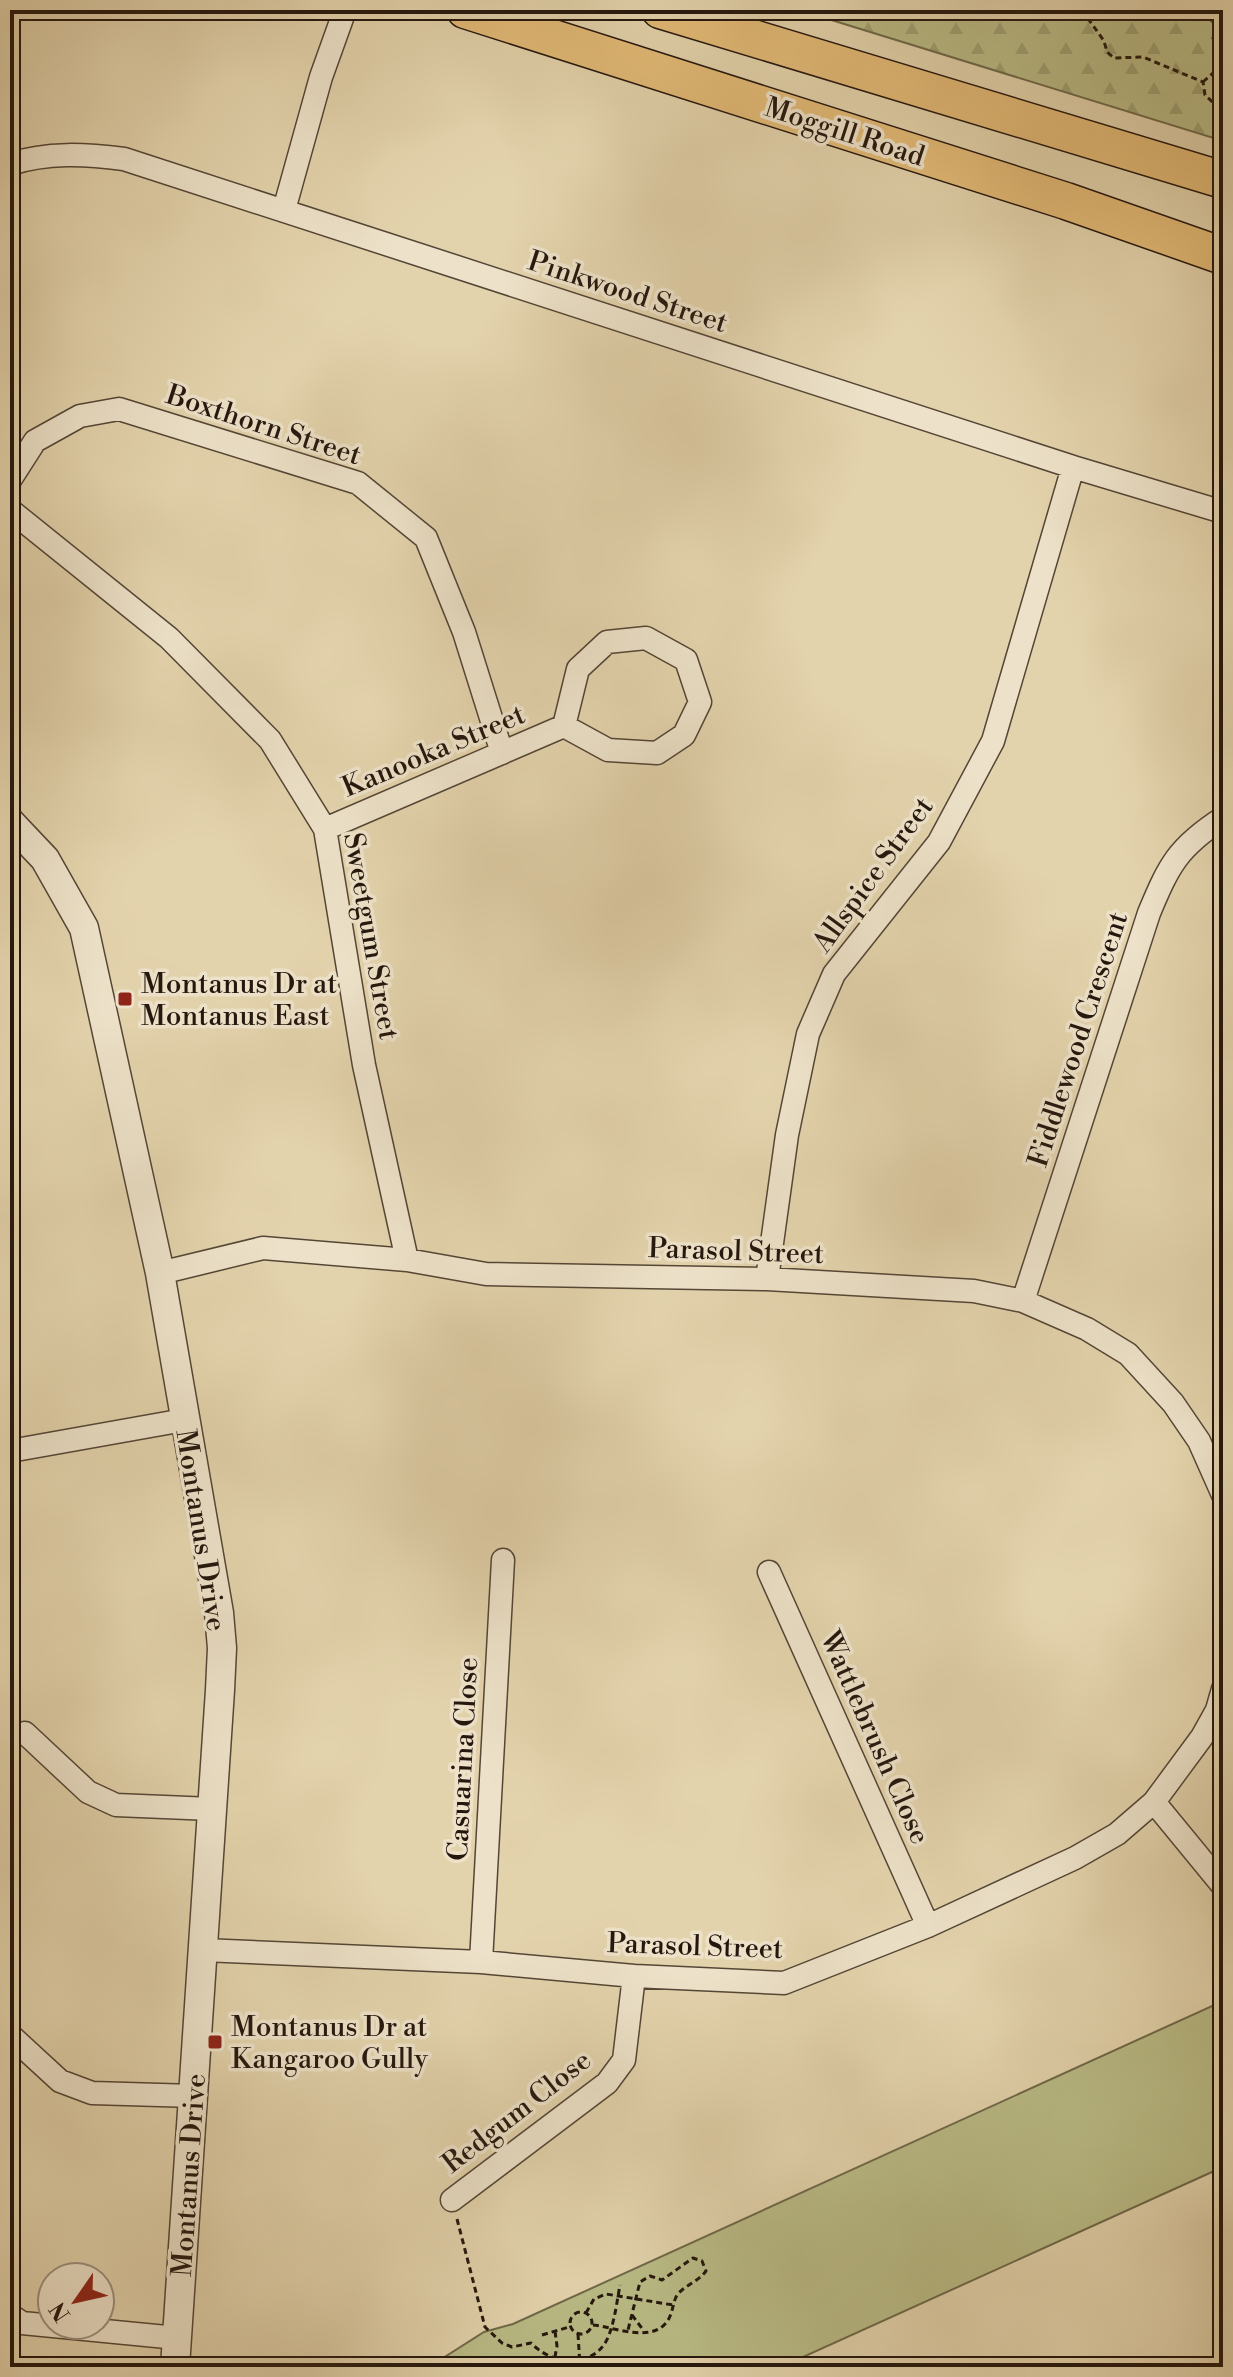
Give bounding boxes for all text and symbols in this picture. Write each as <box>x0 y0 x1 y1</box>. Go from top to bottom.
street label: Moggill Road <box>760 90 929 175</box>
street label: Pinkwood Street <box>523 244 732 341</box>
street label: Boxthorn Street <box>161 377 365 473</box>
street label: Kanooka Street <box>337 697 530 806</box>
street label: Allspice Street <box>805 790 941 960</box>
street label: Sweetgum Street <box>335 830 406 1043</box>
street label: Fiddlewood Crescent <box>1021 907 1136 1171</box>
place label: Montanus Dr at Montanus East <box>141 967 337 1034</box>
marker: Montanus Dr at Montanus East <box>116 990 134 1008</box>
street label: Parasol Street <box>647 1231 825 1272</box>
street label: Montanus Drive <box>167 1427 234 1634</box>
street label: Wattlebrush Close <box>812 1625 937 1850</box>
street label: Casuarina Close <box>441 1656 486 1862</box>
street label: Parasol Street <box>606 1926 784 1967</box>
place label: Montanus Dr at Kangaroo Gully <box>231 2010 428 2077</box>
marker: Montanus Dr at Kangaroo Gully <box>206 2033 224 2051</box>
street label: Redgum Close <box>435 2043 598 2181</box>
street label: Montanus Drive <box>165 2072 214 2278</box>
north arrow <box>36 2261 116 2341</box>
text: N <box>44 2296 77 2326</box>

